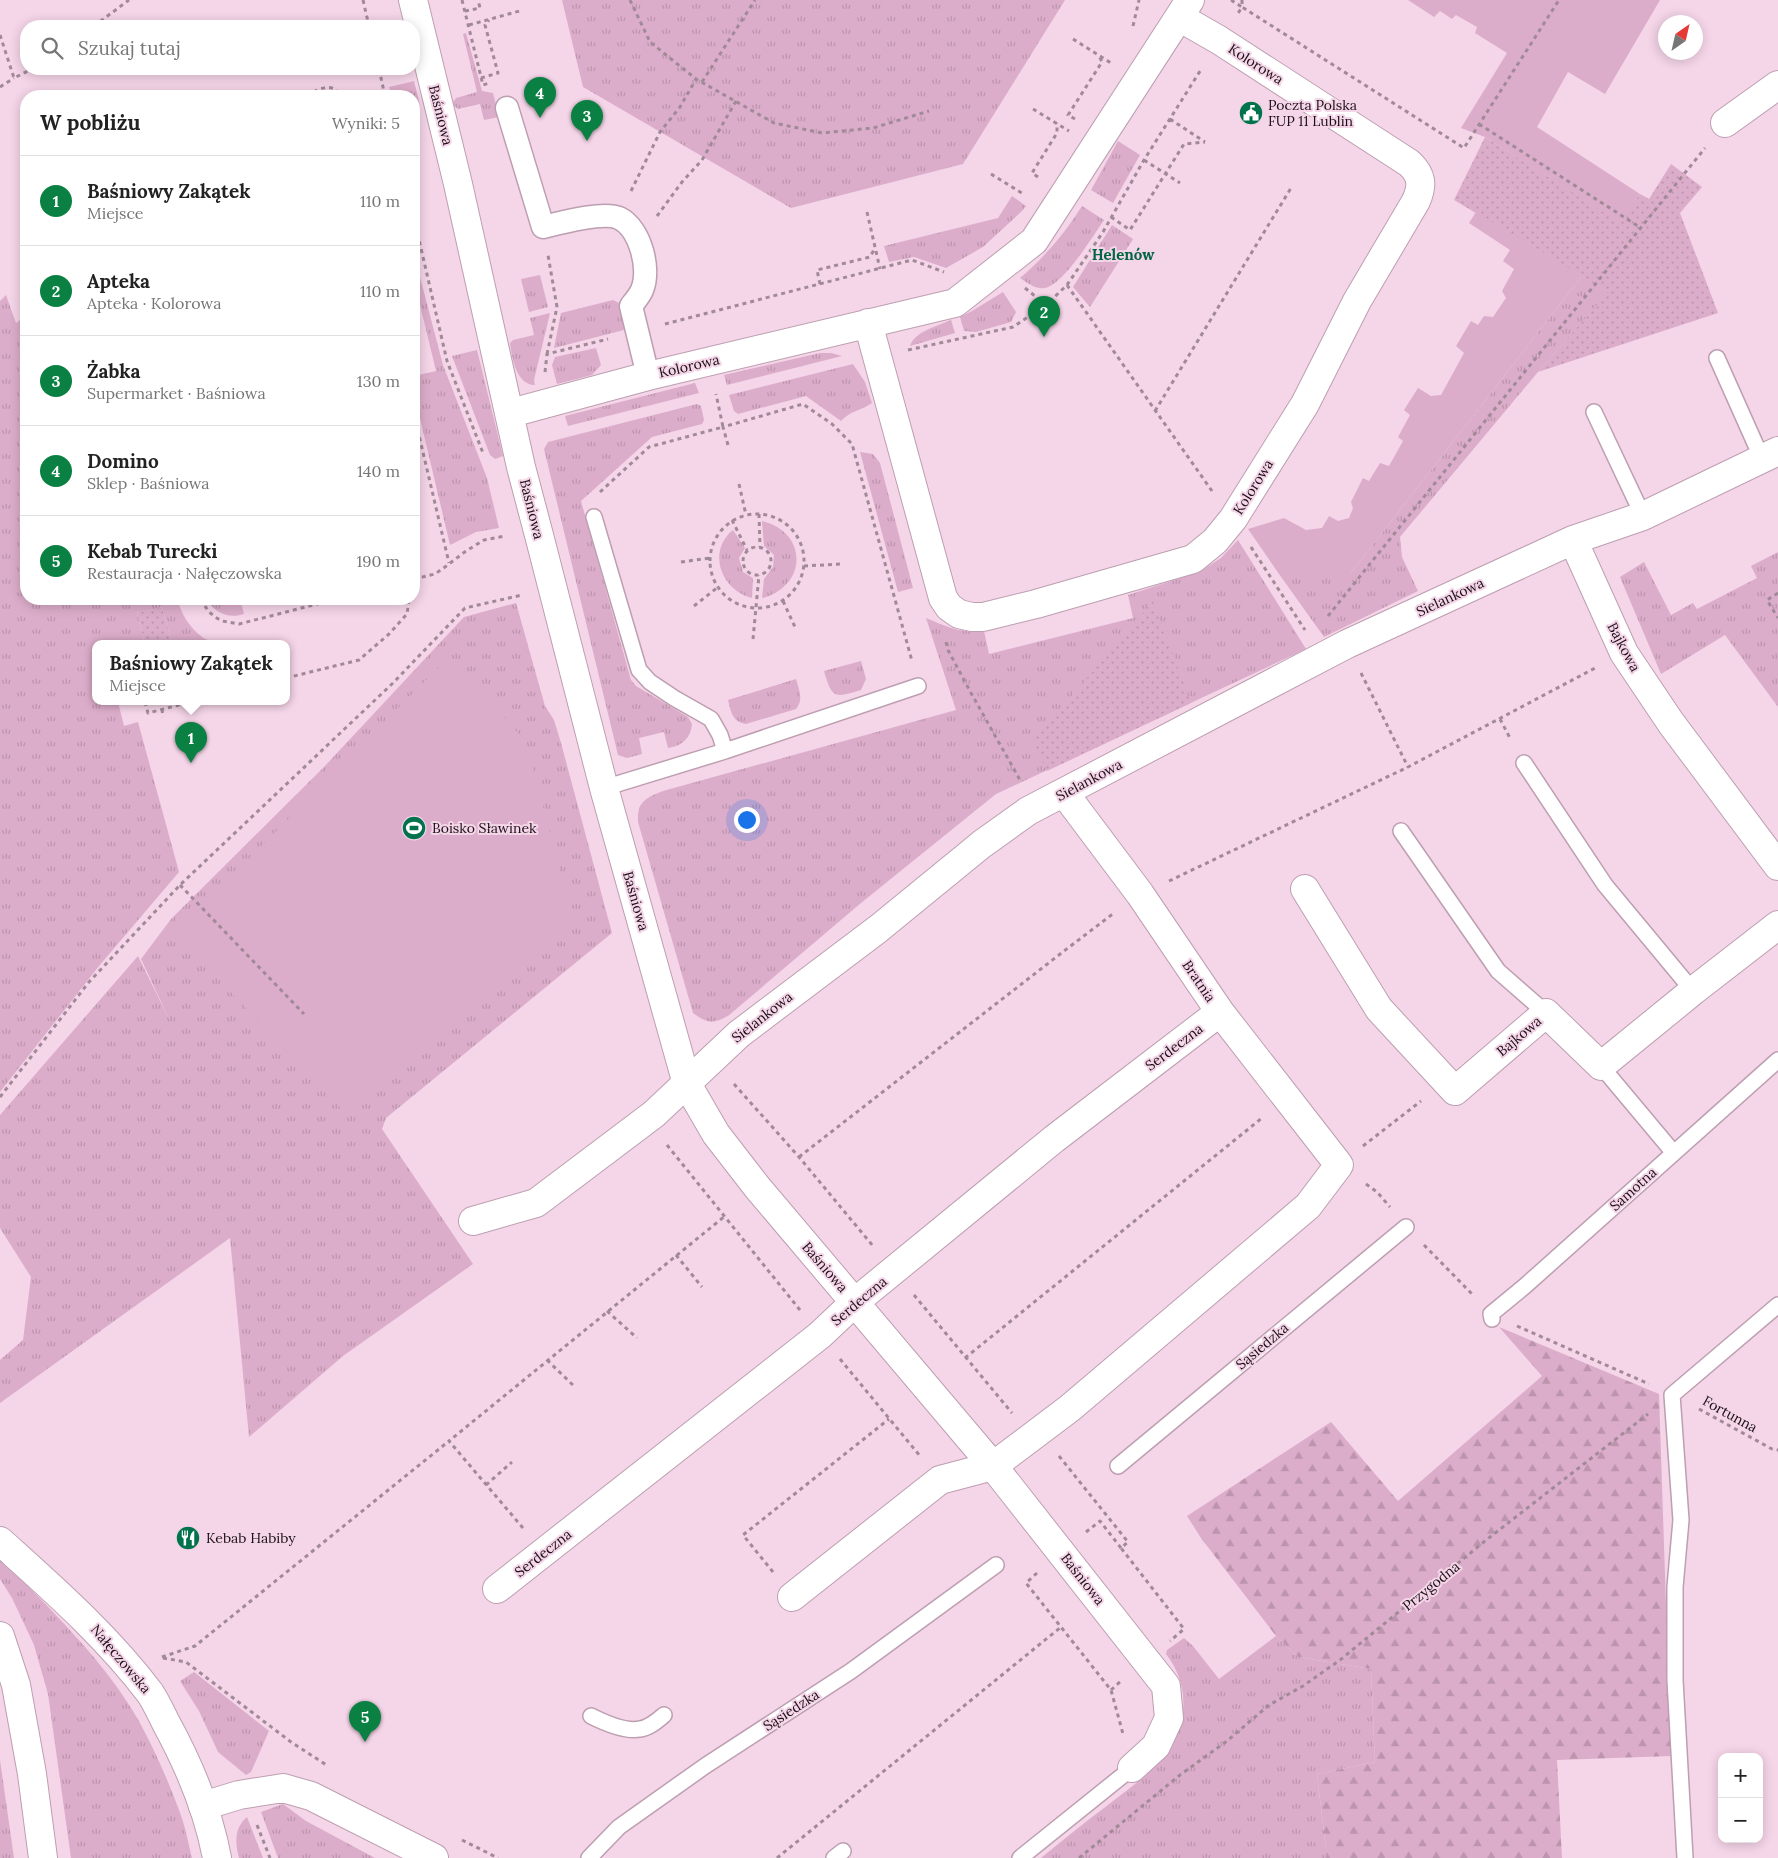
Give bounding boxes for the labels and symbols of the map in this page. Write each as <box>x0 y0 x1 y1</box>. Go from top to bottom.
north arrow <box>1658 15 1703 60</box>
street label: Kolorowa <box>1225 40 1287 88</box>
pin: 4 <box>524 77 556 118</box>
street label: Baśniowa <box>425 83 457 147</box>
place label: Poczta Polska FUP 11 Lublin <box>1268 96 1357 130</box>
pin: 3 <box>571 100 603 141</box>
public building icon: Poczta Polska FUP 11 Lublin <box>1238 100 1264 126</box>
district label: Helenów <box>1092 245 1155 264</box>
pin: 2 <box>1028 296 1060 337</box>
street label: Kolorowa <box>657 350 721 382</box>
street label: Kolorowa <box>1229 456 1277 518</box>
street label: Baśniowa <box>516 477 548 541</box>
street label: Sielankowa <box>1413 573 1487 621</box>
street label: Bajkowa <box>1604 619 1644 675</box>
pin: 1 <box>175 722 207 763</box>
street label: Sielankowa <box>1053 755 1125 805</box>
your location <box>734 807 760 833</box>
sports icon: Boisko Sławinek <box>401 815 427 841</box>
place label: Boisko Sławinek <box>432 819 537 837</box>
street label: Baśniowa <box>619 869 653 933</box>
street label: Bratnia <box>1178 957 1220 1005</box>
street label: Sielankowa <box>728 988 796 1046</box>
street label: Bajkowa <box>1493 1012 1545 1060</box>
street label: Serdeczna <box>1142 1019 1206 1075</box>
street label: Samotna <box>1606 1163 1660 1215</box>
street label: Baśniowa <box>798 1238 852 1296</box>
street label: Serdeczna <box>827 1272 891 1330</box>
street label: Sąsiedzka <box>1232 1319 1292 1373</box>
street label: Fortunna <box>1699 1392 1761 1436</box>
restaurant icon: Kebab Habiby <box>175 1525 201 1551</box>
street label: Serdeczna <box>511 1525 575 1581</box>
place label: Kebab Habiby <box>206 1529 296 1547</box>
street label: Baśniowa <box>1057 1549 1109 1609</box>
street label: Przygodna <box>1399 1557 1463 1615</box>
street label: Nałęczowska <box>87 1621 155 1697</box>
street label: Sąsiedzka <box>760 1685 822 1735</box>
pin: 5 <box>349 1701 381 1742</box>

